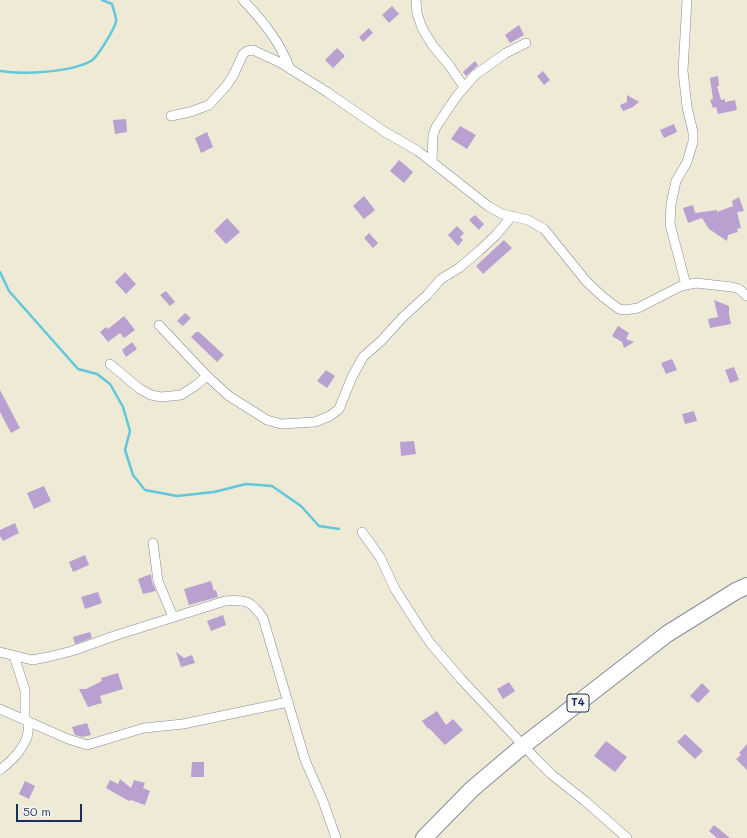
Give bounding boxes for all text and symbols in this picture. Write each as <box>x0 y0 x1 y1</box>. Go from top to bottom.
road number: T4 <box>567 694 589 712</box>
scale bar <box>18 796 84 822</box>
text: 50 m <box>23 803 51 819</box>

